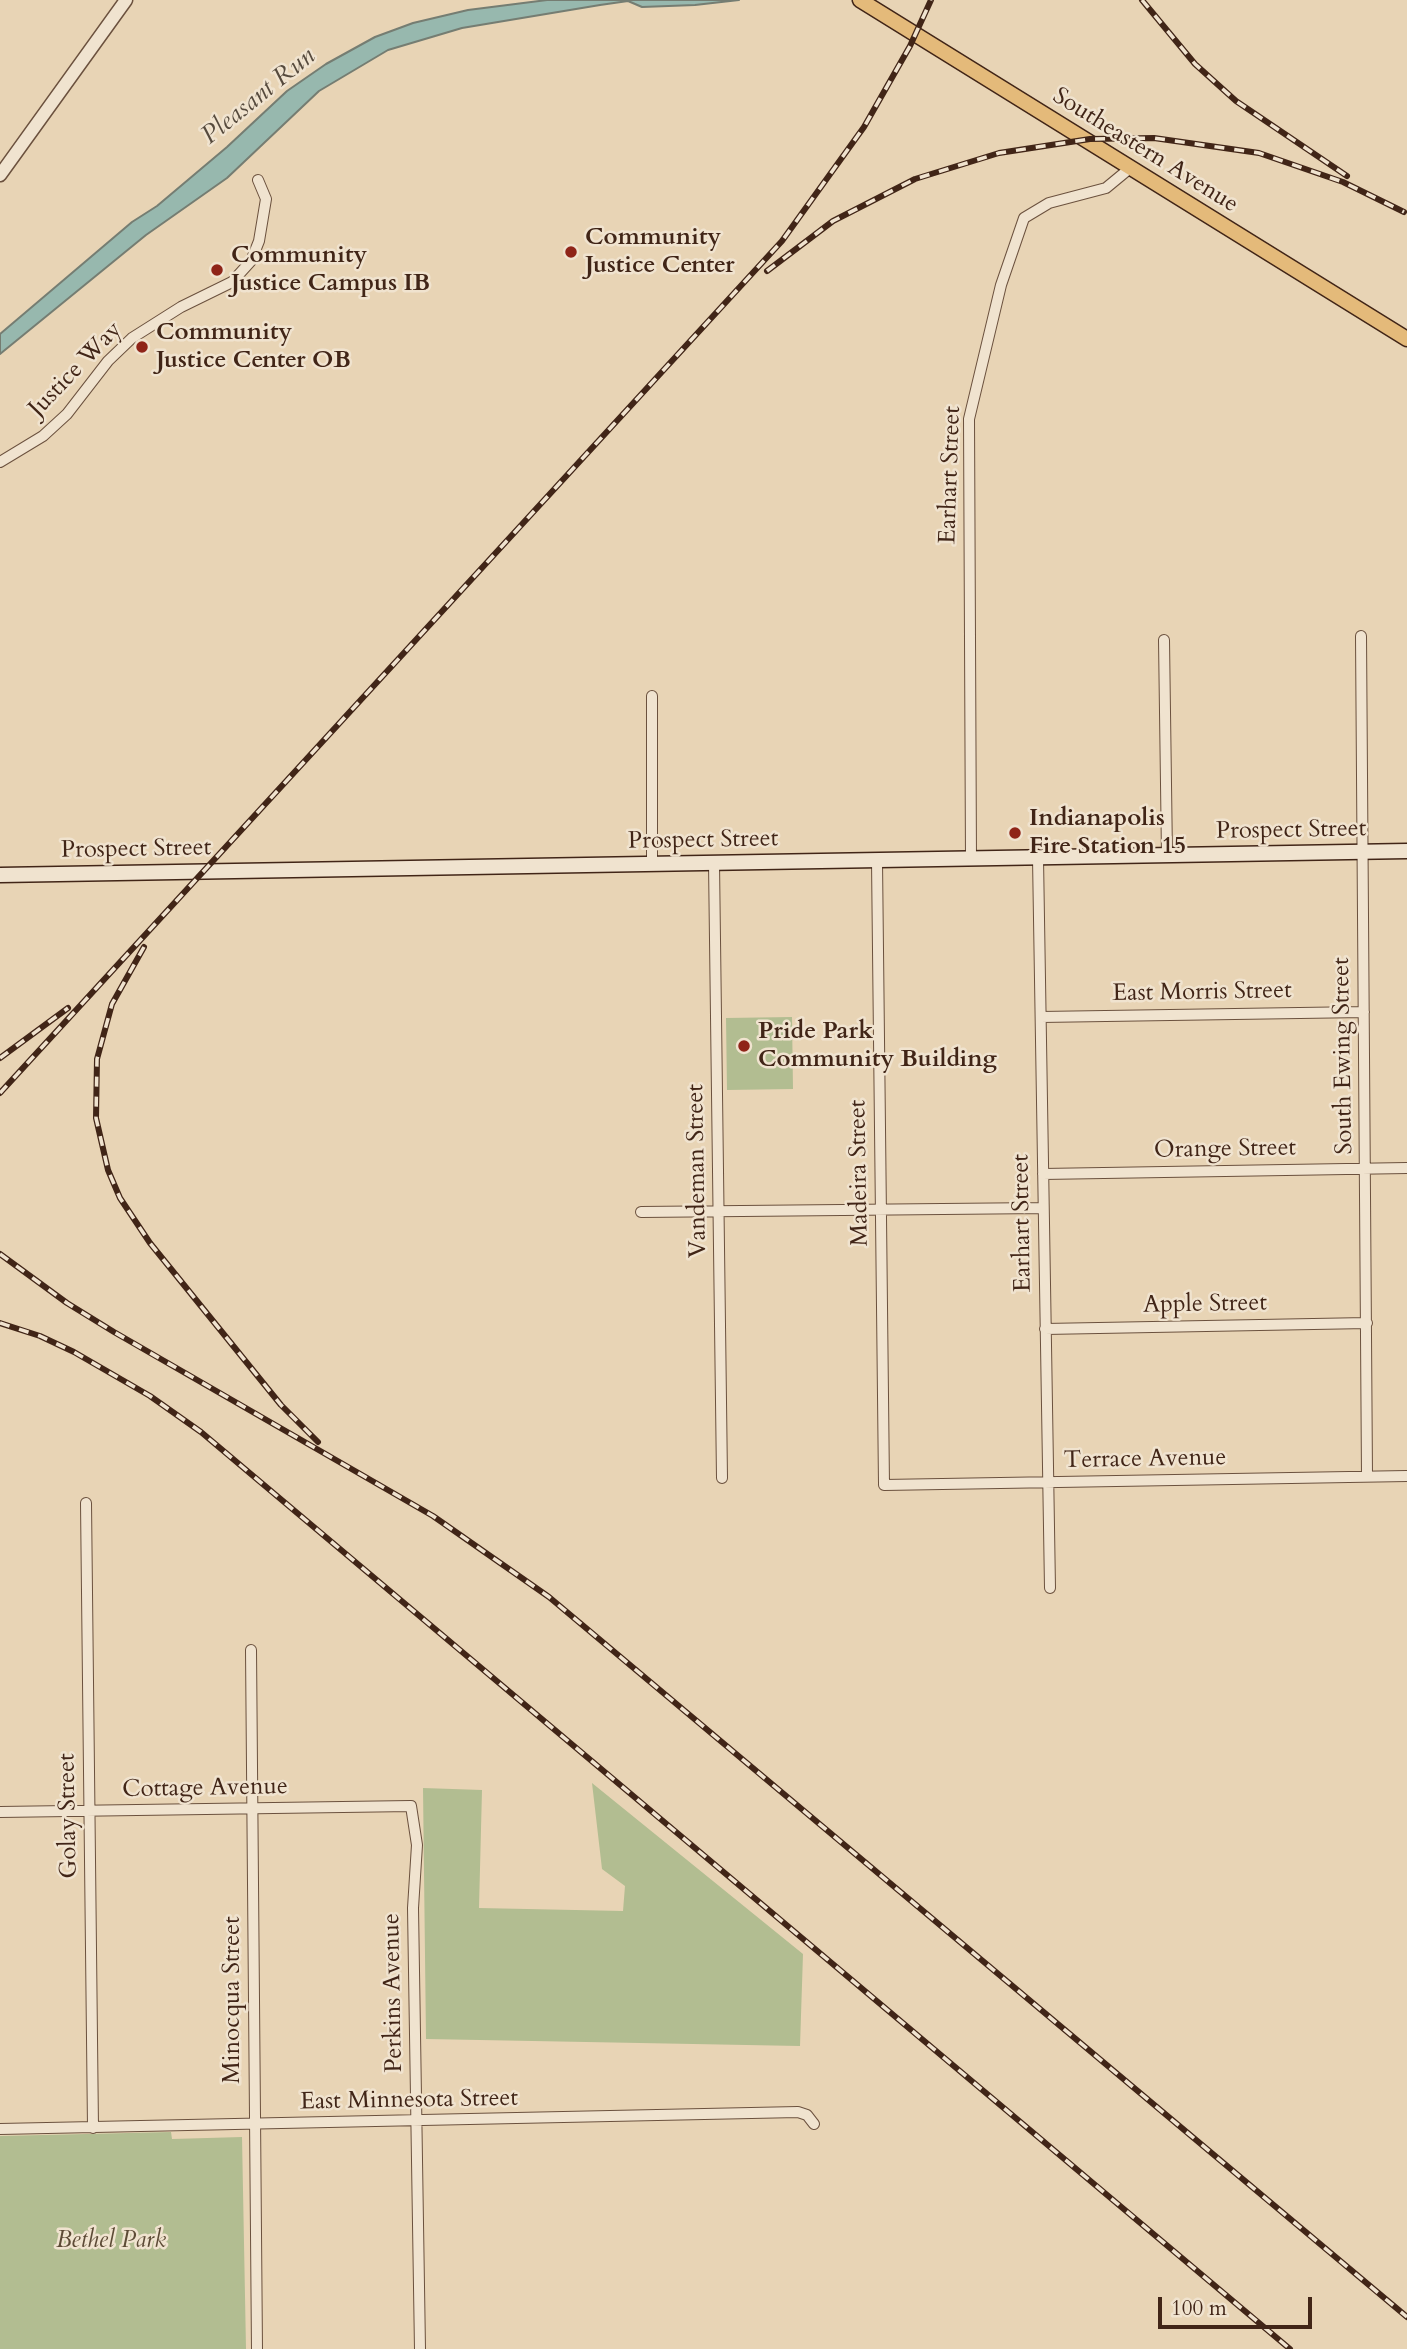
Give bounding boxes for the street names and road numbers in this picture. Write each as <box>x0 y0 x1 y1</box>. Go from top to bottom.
street label: Southeastern Avenue <box>1047 82 1243 220</box>
street label: Justice Way <box>23 316 129 424</box>
street label: Earhart Street <box>934 406 968 544</box>
street label: Prospect Street <box>1216 815 1366 847</box>
street label: Prospect Street <box>628 825 778 857</box>
street label: Prospect Street <box>61 834 211 866</box>
street label: South Ewing Street <box>1328 957 1360 1155</box>
street label: East Morris Street <box>1112 977 1292 1009</box>
street label: Vandeman Street <box>682 1084 714 1258</box>
street label: Madeira Street <box>844 1099 876 1247</box>
street label: Orange Street <box>1154 1134 1296 1166</box>
street label: Earhart Street <box>1007 1154 1039 1292</box>
street label: Apple Street <box>1143 1290 1267 1320</box>
street label: Terrace Avenue <box>1064 1444 1226 1476</box>
street label: Golay Street <box>54 1753 84 1879</box>
street label: Cottage Avenue <box>122 1773 288 1805</box>
street label: Perkins Avenue <box>378 1913 410 2073</box>
street label: Minocqua Street <box>219 1916 247 2084</box>
street label: East Minnesota Street <box>300 2085 518 2117</box>

